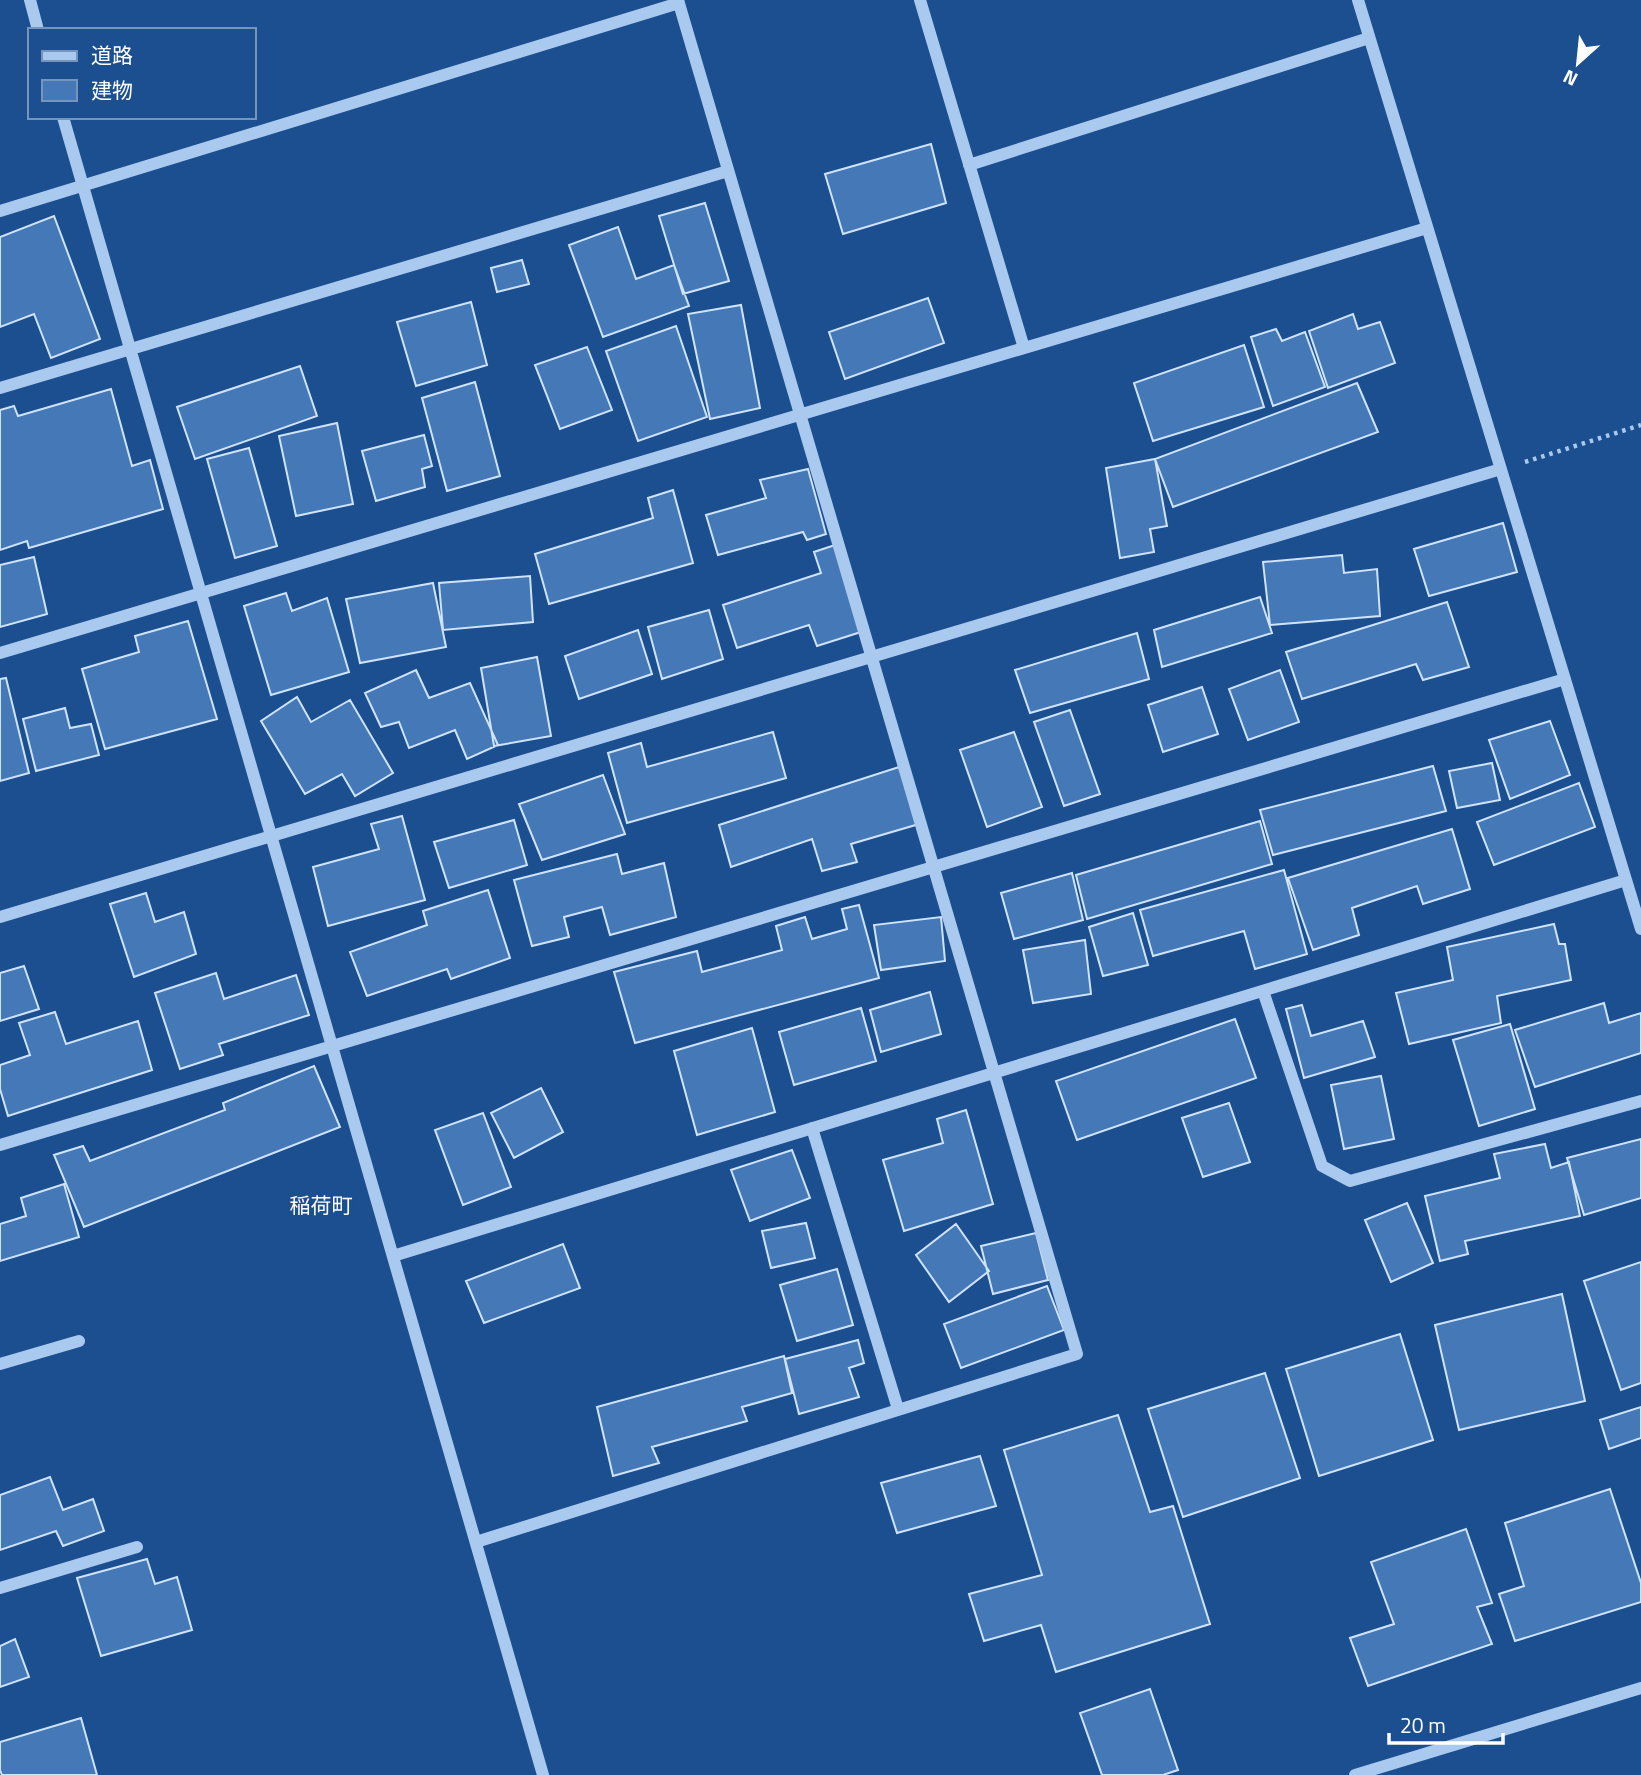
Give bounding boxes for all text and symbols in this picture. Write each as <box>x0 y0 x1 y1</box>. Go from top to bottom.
legend <box>28 28 256 119</box>
north arrow <box>1543 28 1613 98</box>
text: 道路 <box>91 39 133 71</box>
text: N <box>1558 63 1583 95</box>
text: 建物 <box>91 74 133 106</box>
district label: 稲荷町 <box>290 1189 353 1221</box>
scale bar <box>1389 1702 1503 1746</box>
text: 20 m <box>1400 1709 1446 1741</box>

